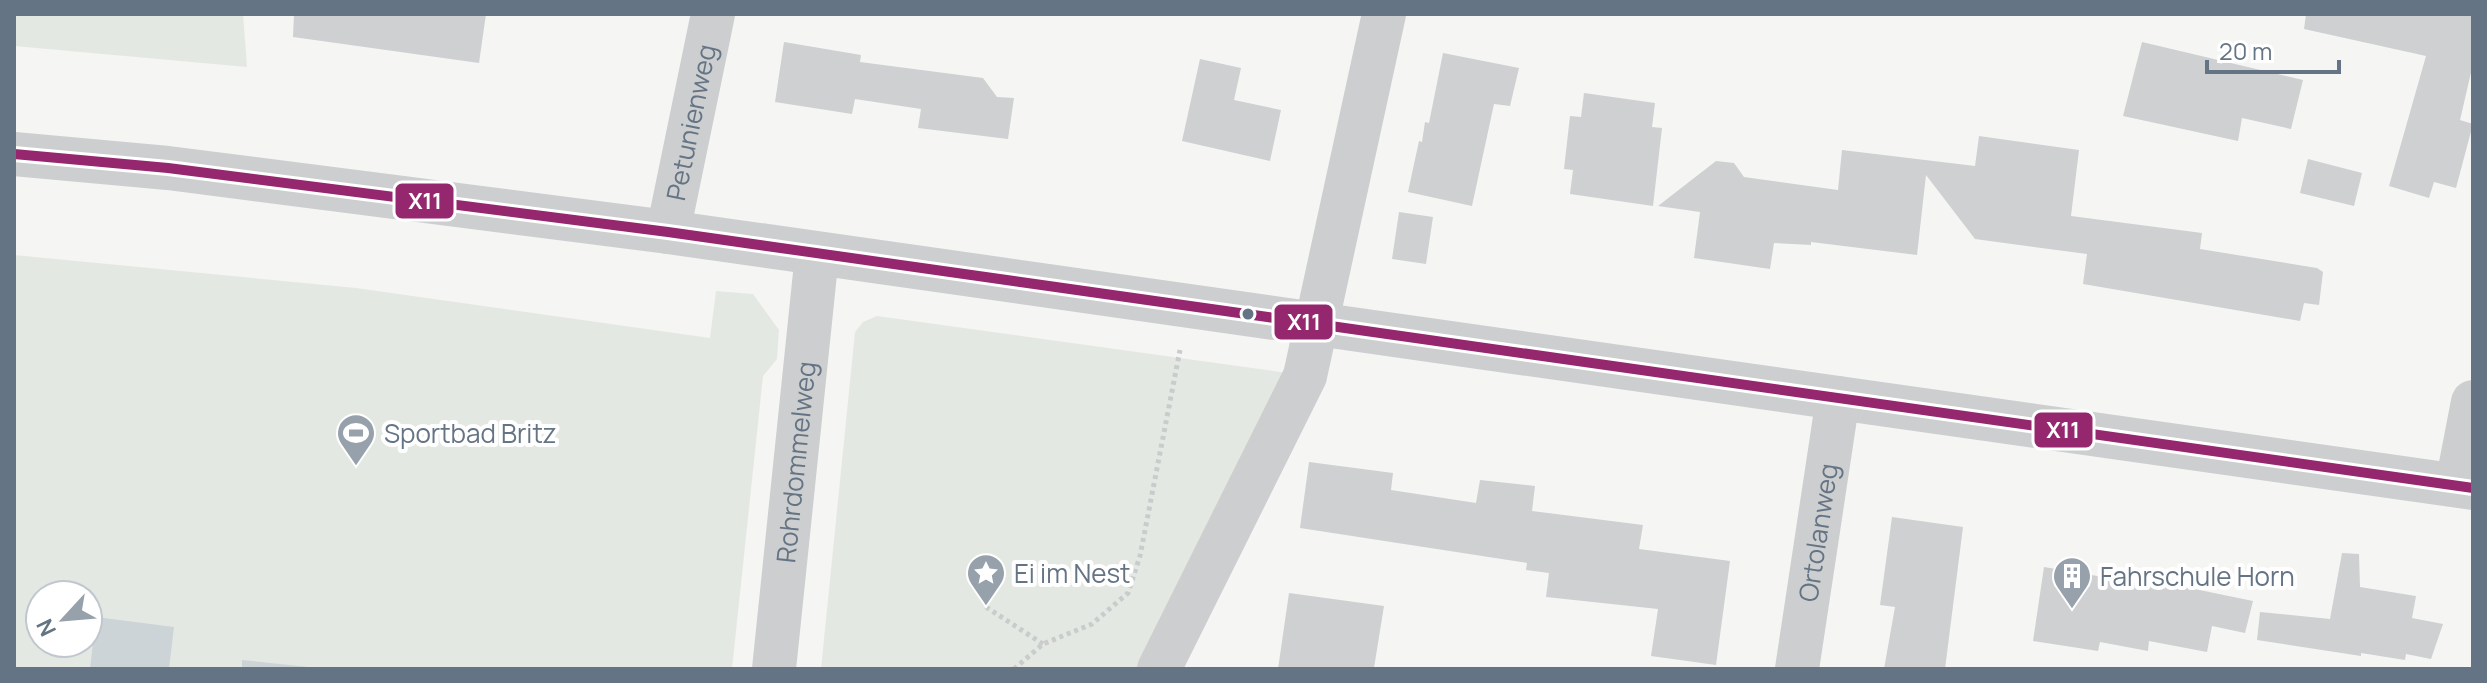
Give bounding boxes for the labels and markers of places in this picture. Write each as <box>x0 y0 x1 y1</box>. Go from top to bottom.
unlabelled marker <box>1240 306 1256 322</box>
sports icon: Sportbad Britz <box>335 412 377 467</box>
place label: Sportbad Britz <box>384 415 557 451</box>
place icon: Ei im Nest <box>965 552 1007 607</box>
place label: Ei im Nest <box>1014 555 1130 591</box>
building icon: Fahrschule Horn <box>2051 555 2093 610</box>
place label: Fahrschule Horn <box>2100 558 2295 594</box>

